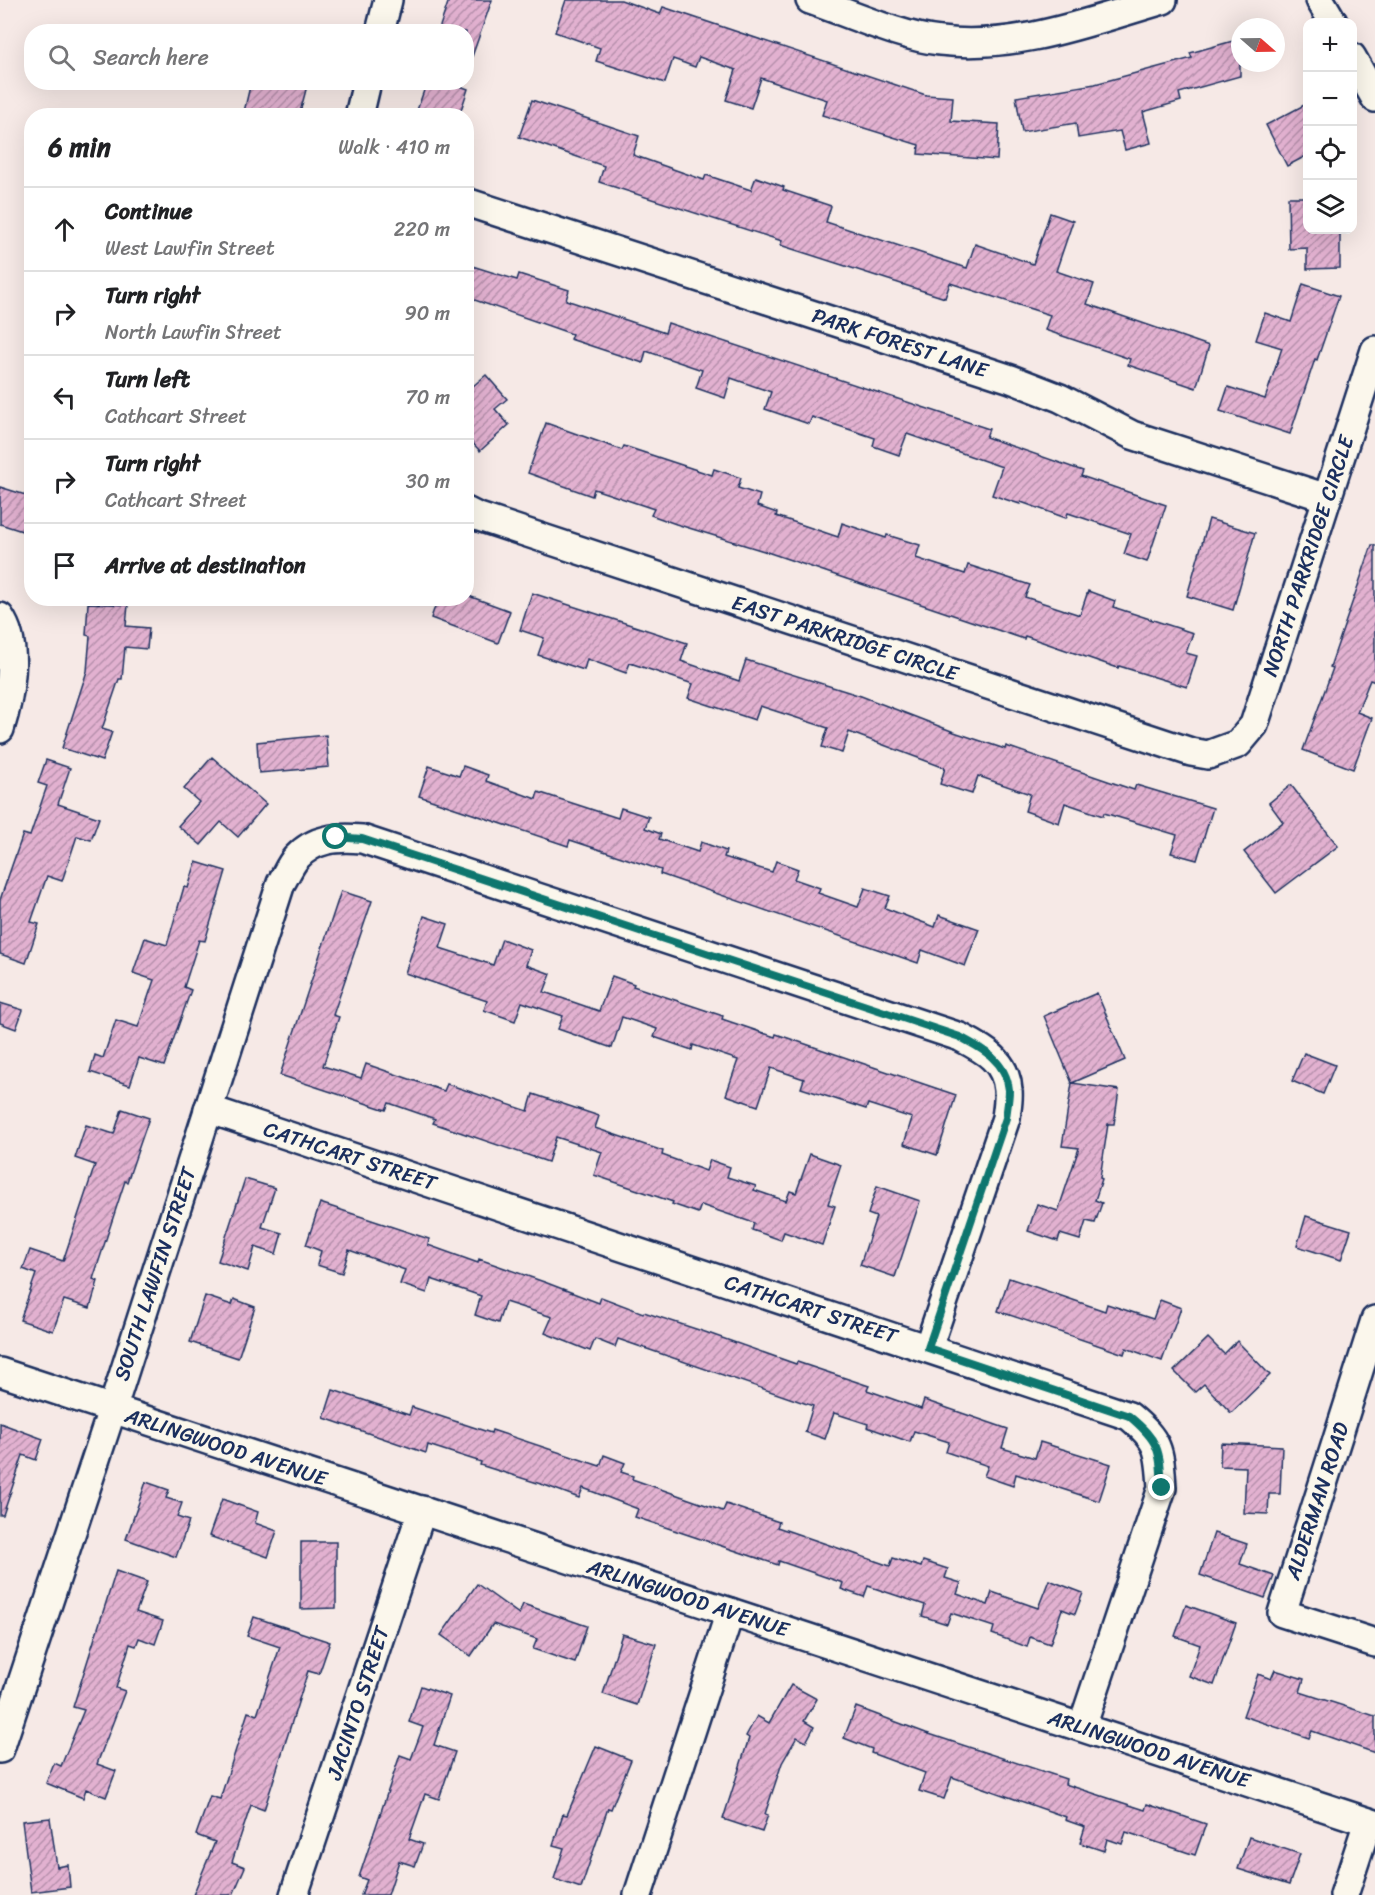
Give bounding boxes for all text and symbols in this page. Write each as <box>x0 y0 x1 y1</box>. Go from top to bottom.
north arrow <box>1231 18 1285 72</box>
map controls <box>1303 18 1357 234</box>
button: + <box>1303 18 1357 72</box>
search box <box>24 24 474 90</box>
text: Search here <box>93 38 209 77</box>
icon: search <box>45 41 78 74</box>
button: − <box>1303 72 1357 126</box>
text: 6 min <box>48 124 111 170</box>
button: locate <box>1303 126 1357 180</box>
text: Walk · 410 m <box>338 130 450 165</box>
button: layers <box>1303 180 1357 234</box>
text: Continue <box>105 192 193 231</box>
text: 220 m <box>394 212 450 247</box>
icon: ahead <box>48 213 81 246</box>
text: West Lawfin Street <box>105 231 275 266</box>
text: Turn right <box>105 276 200 315</box>
text: 90 m <box>405 296 450 331</box>
icon: right <box>48 297 81 330</box>
street label: PARK FOREST LANE <box>807 297 994 390</box>
text: North Lawfin Street <box>105 315 282 350</box>
text: Turn left <box>105 360 190 399</box>
text: 70 m <box>405 380 450 415</box>
icon: left <box>48 381 81 414</box>
text: Cathcart Street <box>105 399 247 434</box>
street label: NORTH PARKRIDGE CIRCLE <box>1251 429 1365 681</box>
text: Turn right <box>105 444 200 483</box>
text: 30 m <box>406 464 450 499</box>
icon: right <box>48 465 81 498</box>
text: Cathcart Street <box>105 483 247 518</box>
text: Arrive at destination <box>105 546 306 585</box>
icon: arrive <box>48 549 81 582</box>
street label: EAST PARKRIDGE CIRCLE <box>727 583 964 693</box>
route start <box>322 823 348 849</box>
street label: CATHCART STREET <box>258 1110 443 1202</box>
street label: SOUTH LAWFIN STREET <box>103 1161 208 1386</box>
street label: CATHCART STREET <box>719 1263 904 1355</box>
street label: ARLINGWOOD AVENUE <box>119 1396 333 1498</box>
street label: ALDERMAN ROAD <box>1273 1417 1360 1586</box>
route end <box>1148 1474 1174 1500</box>
street label: ARLINGWOOD AVENUE <box>581 1547 795 1649</box>
street label: JACINTO STREET <box>315 1620 401 1786</box>
street label: ARLINGWOOD AVENUE <box>1042 1698 1256 1800</box>

